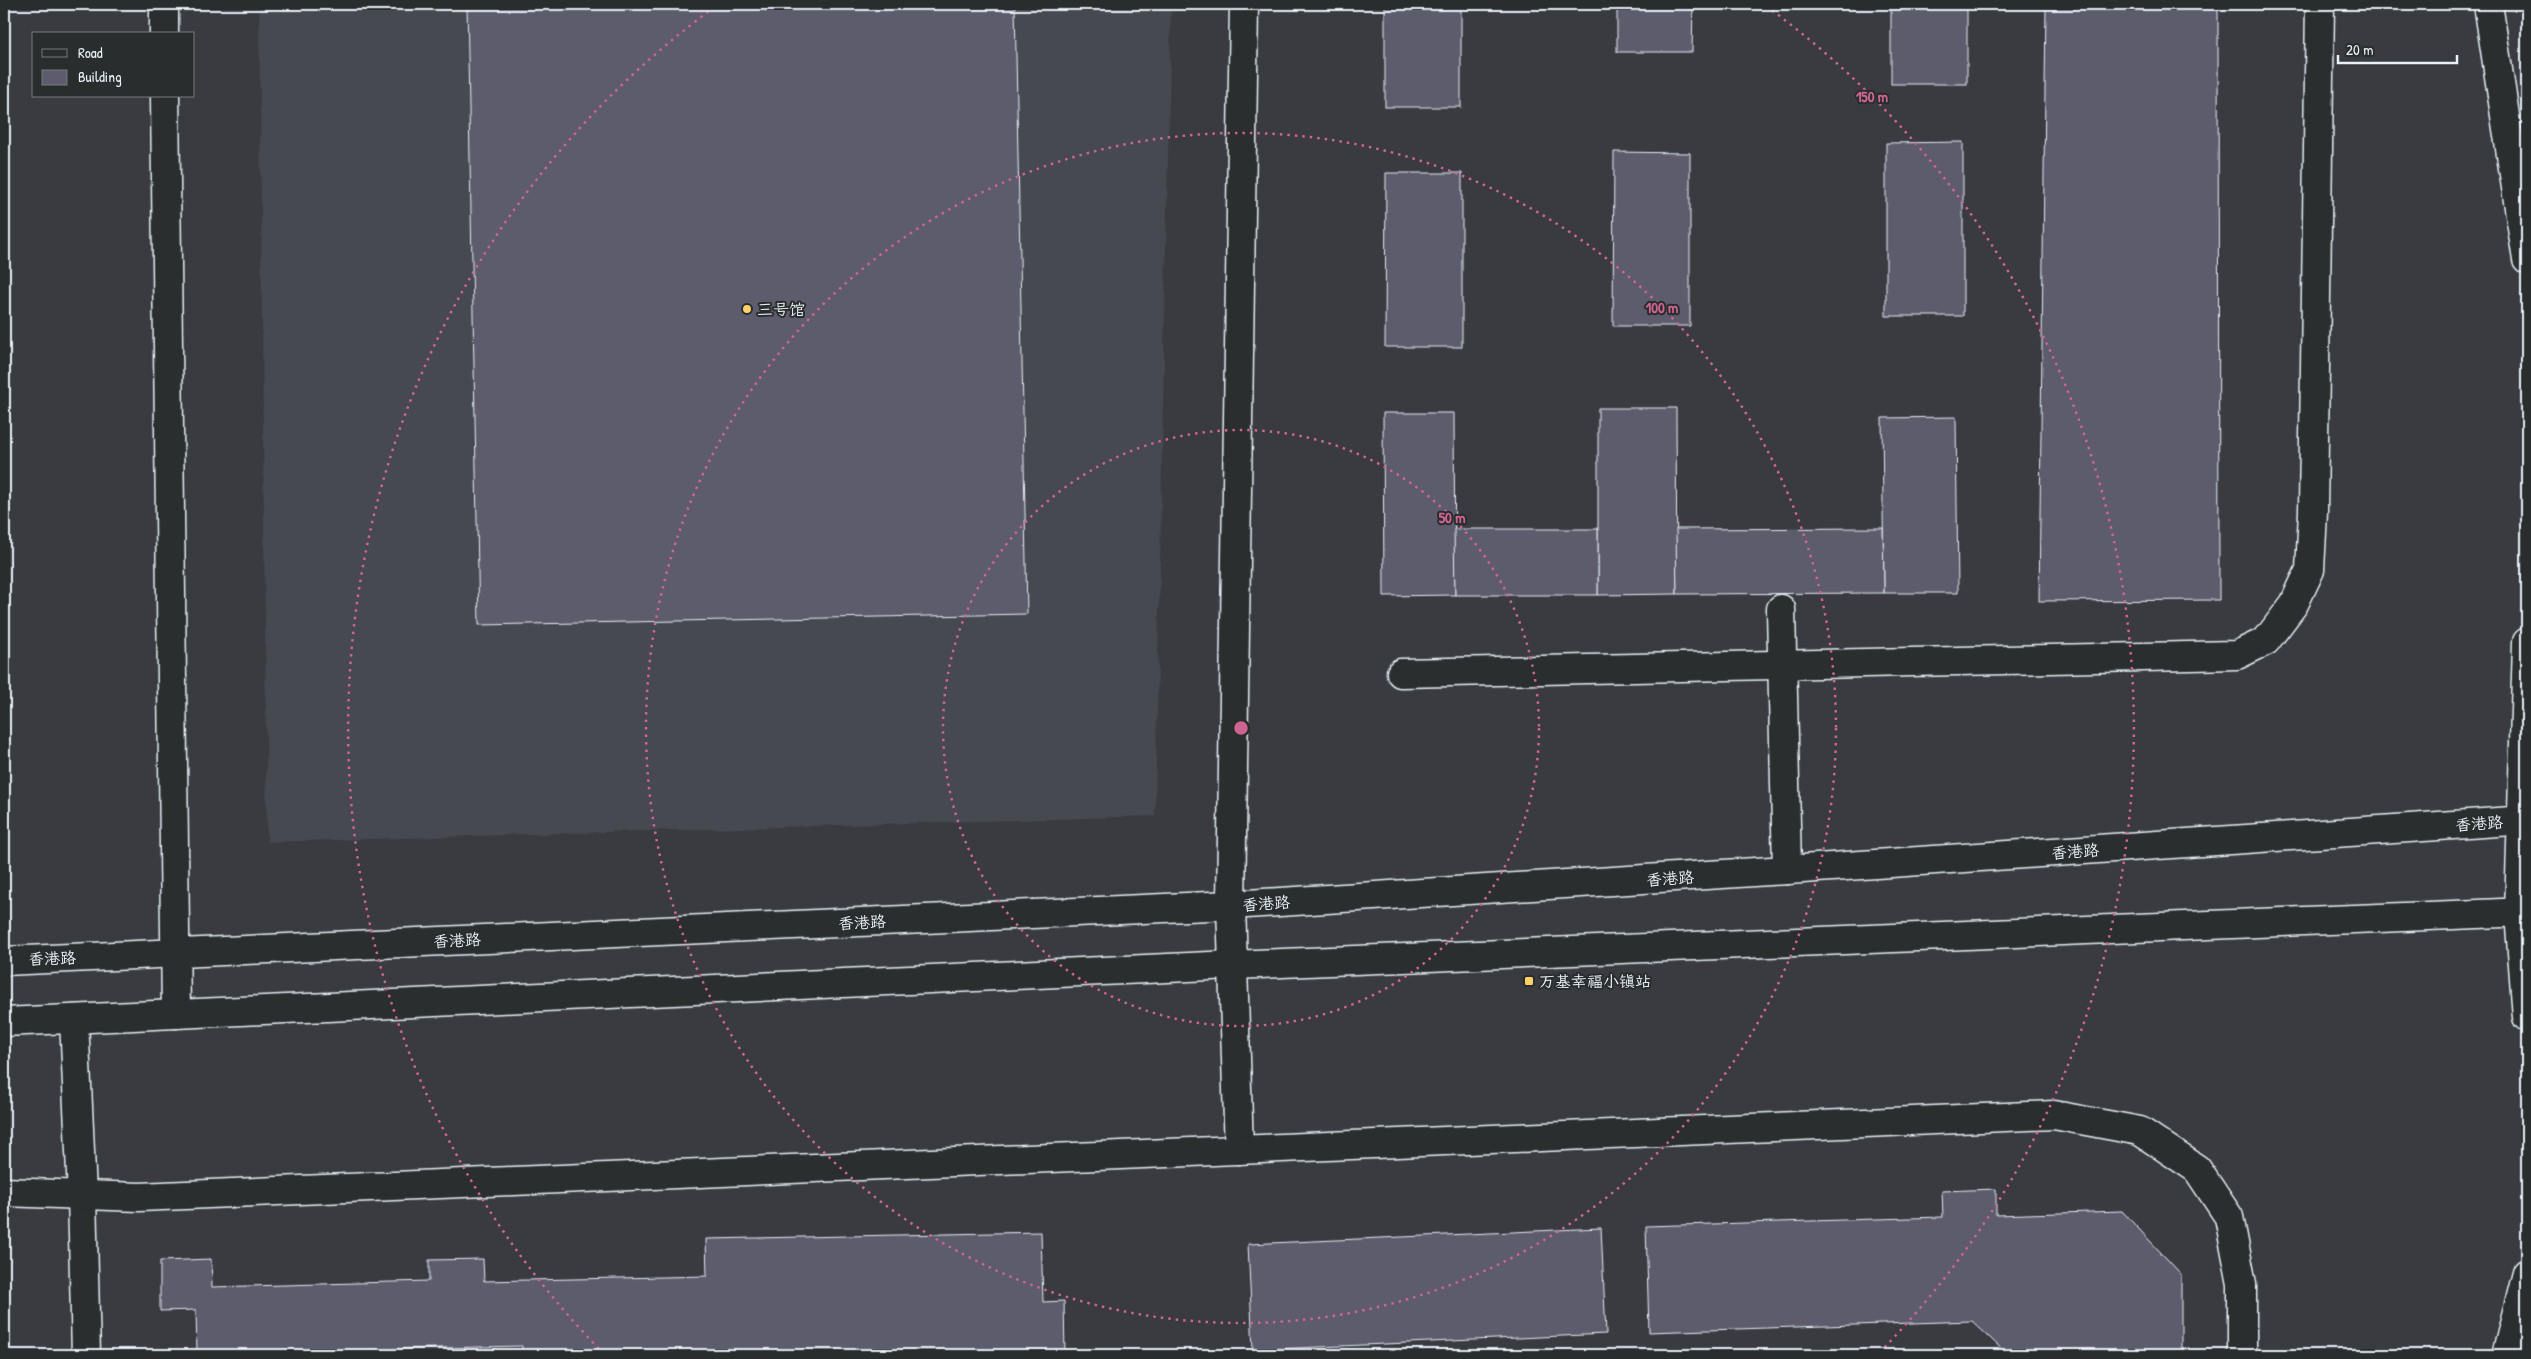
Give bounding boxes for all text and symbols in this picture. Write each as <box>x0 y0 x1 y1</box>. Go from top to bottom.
legend <box>32 32 195 98</box>
scale bar <box>2338 32 2457 64</box>
text: 20 m <box>2346 39 2373 60</box>
text: Road <box>78 42 103 63</box>
text: Building <box>78 66 122 87</box>
text: 150 m <box>1856 86 1888 107</box>
text: 100 m <box>1646 297 1678 318</box>
place label: 三号馆 <box>757 298 805 320</box>
marker: 三号馆 <box>741 303 753 315</box>
text: 50 m <box>1439 507 1465 528</box>
centre of rings <box>1232 719 1250 737</box>
street label: 香港路 <box>2454 810 2504 836</box>
street label: 香港路 <box>2050 838 2100 864</box>
street label: 香港路 <box>1645 865 1695 891</box>
street label: 香港路 <box>1241 890 1291 916</box>
street label: 香港路 <box>837 910 887 934</box>
street label: 香港路 <box>432 928 482 952</box>
street label: 香港路 <box>28 946 76 970</box>
place label: 万基幸福小镇站 <box>1539 970 1651 992</box>
marker: 万基幸福小镇站 <box>1523 975 1535 987</box>

